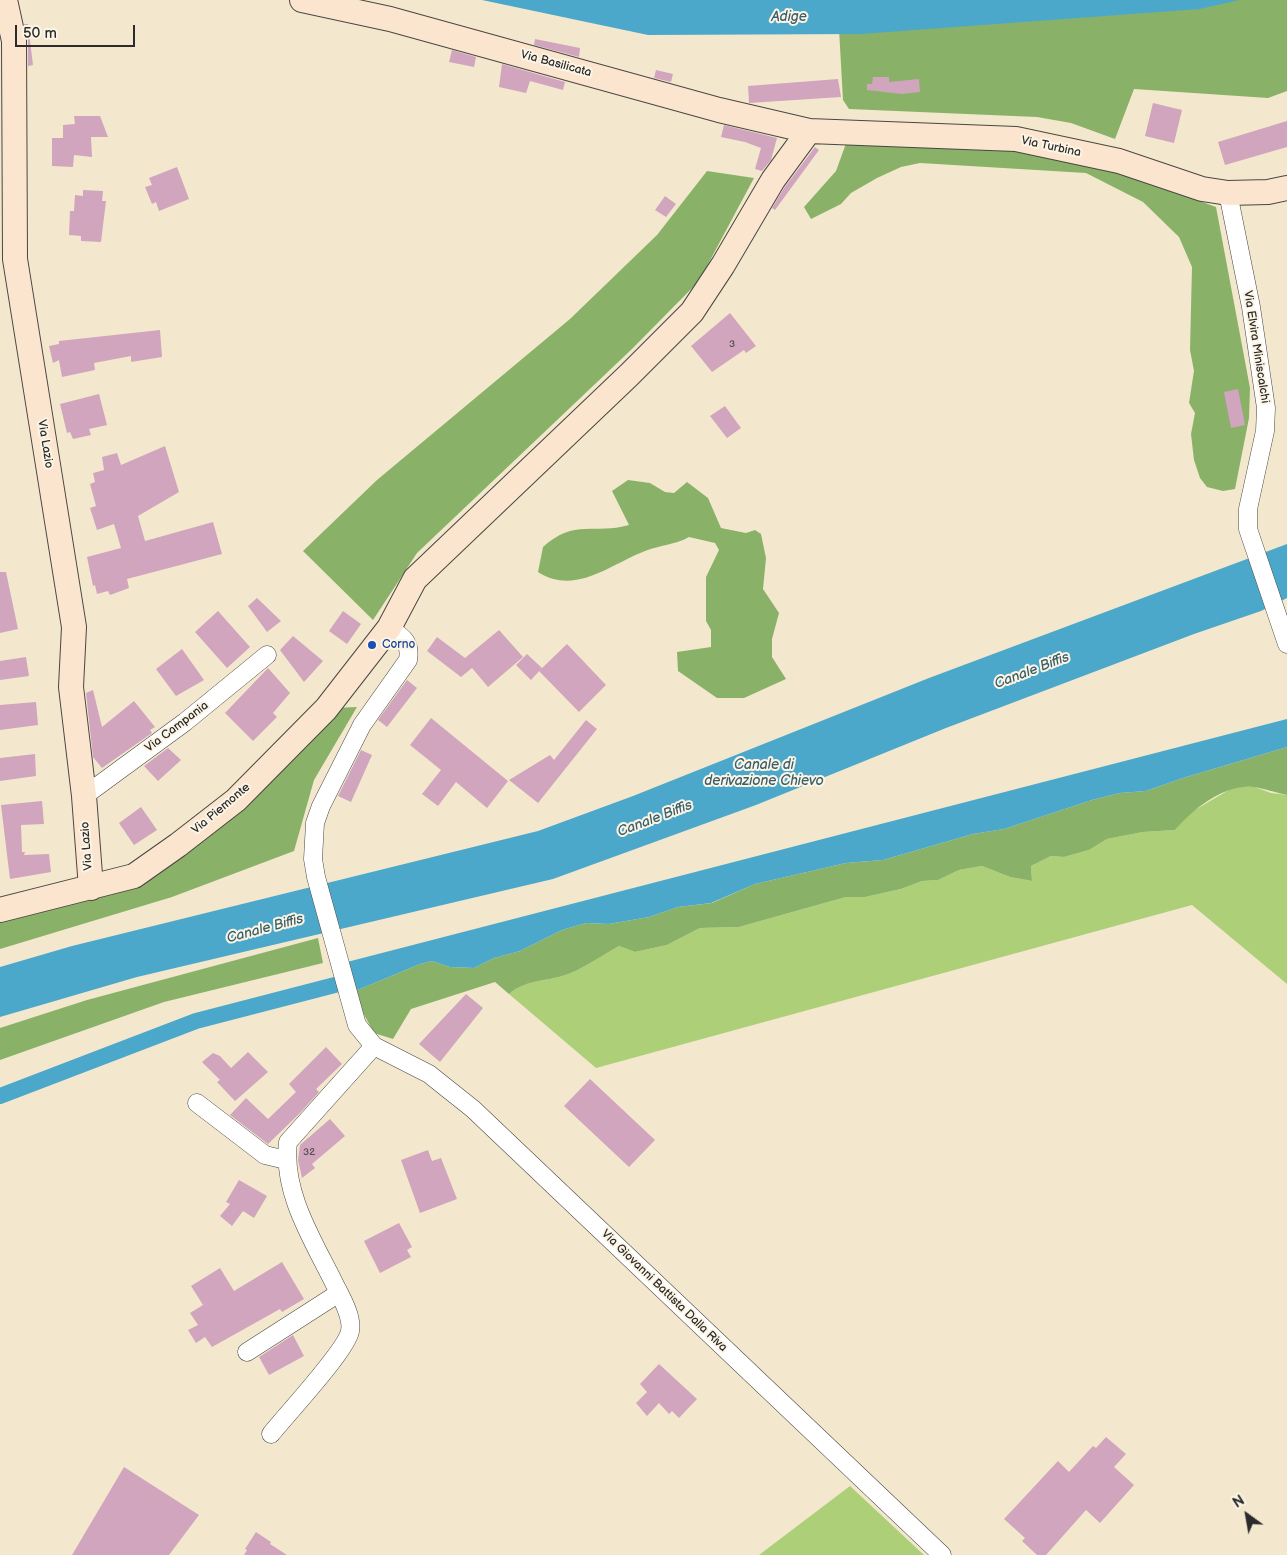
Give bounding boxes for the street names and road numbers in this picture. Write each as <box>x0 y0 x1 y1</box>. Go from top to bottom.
street label: Via Basilicata <box>519 48 593 80</box>
street label: Via Turbina <box>1020 134 1082 160</box>
street label: Via Elvira Miniscalchi <box>1240 290 1272 404</box>
street label: Via Lazio <box>34 419 56 469</box>
street label: Via Campania <box>142 698 212 756</box>
street label: Via Piemonte <box>189 780 253 838</box>
street label: Via Lazio <box>78 821 96 871</box>
street label: Via Giovanni Battista Dalla Riva <box>598 1227 730 1355</box>

